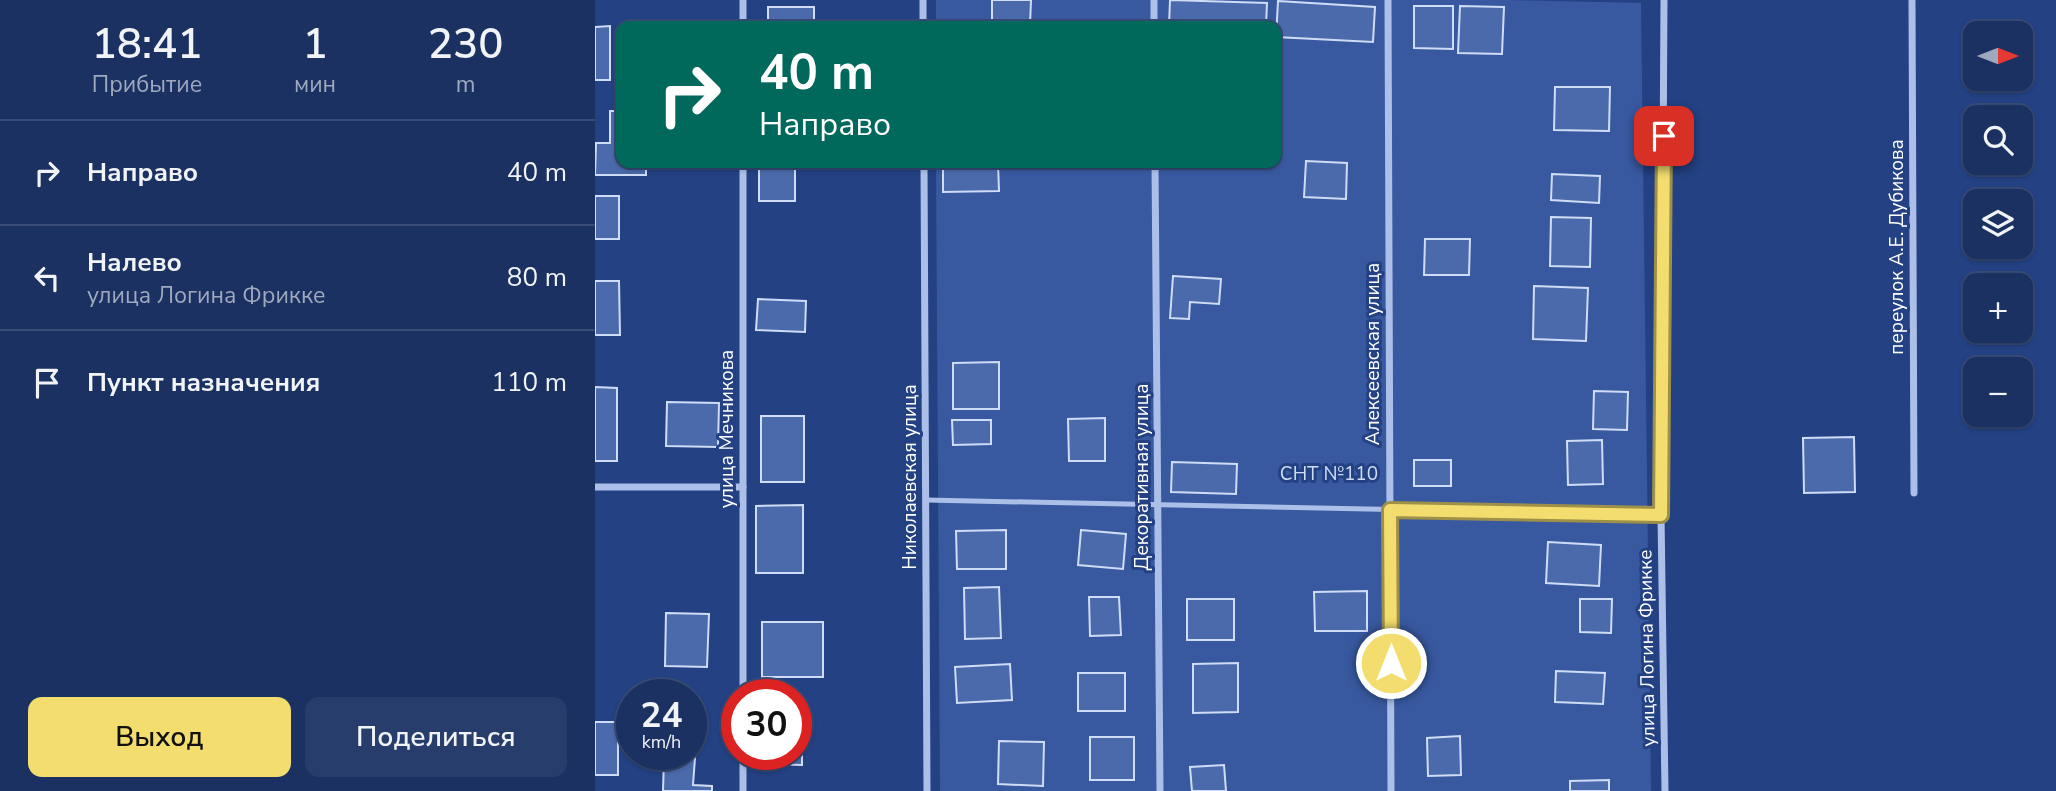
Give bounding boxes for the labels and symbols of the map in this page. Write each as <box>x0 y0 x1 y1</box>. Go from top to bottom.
north arrow <box>1963 21 2033 91</box>
pin <box>1634 106 1694 166</box>
street label: переулок А.Е. Дубикова <box>1884 139 1910 355</box>
street label: Алексеевская улица <box>1360 263 1386 445</box>
street label: улица Мечникова <box>714 350 740 508</box>
street label: Николаевская улица <box>897 384 923 570</box>
street label: Декоративная улица <box>1129 384 1155 570</box>
park label: СНТ №110 <box>1280 461 1378 487</box>
street label: улица Логина Фрикке <box>1632 549 1662 747</box>
position arrow <box>1354 626 1428 700</box>
speed limit sign: 30 <box>721 679 812 770</box>

